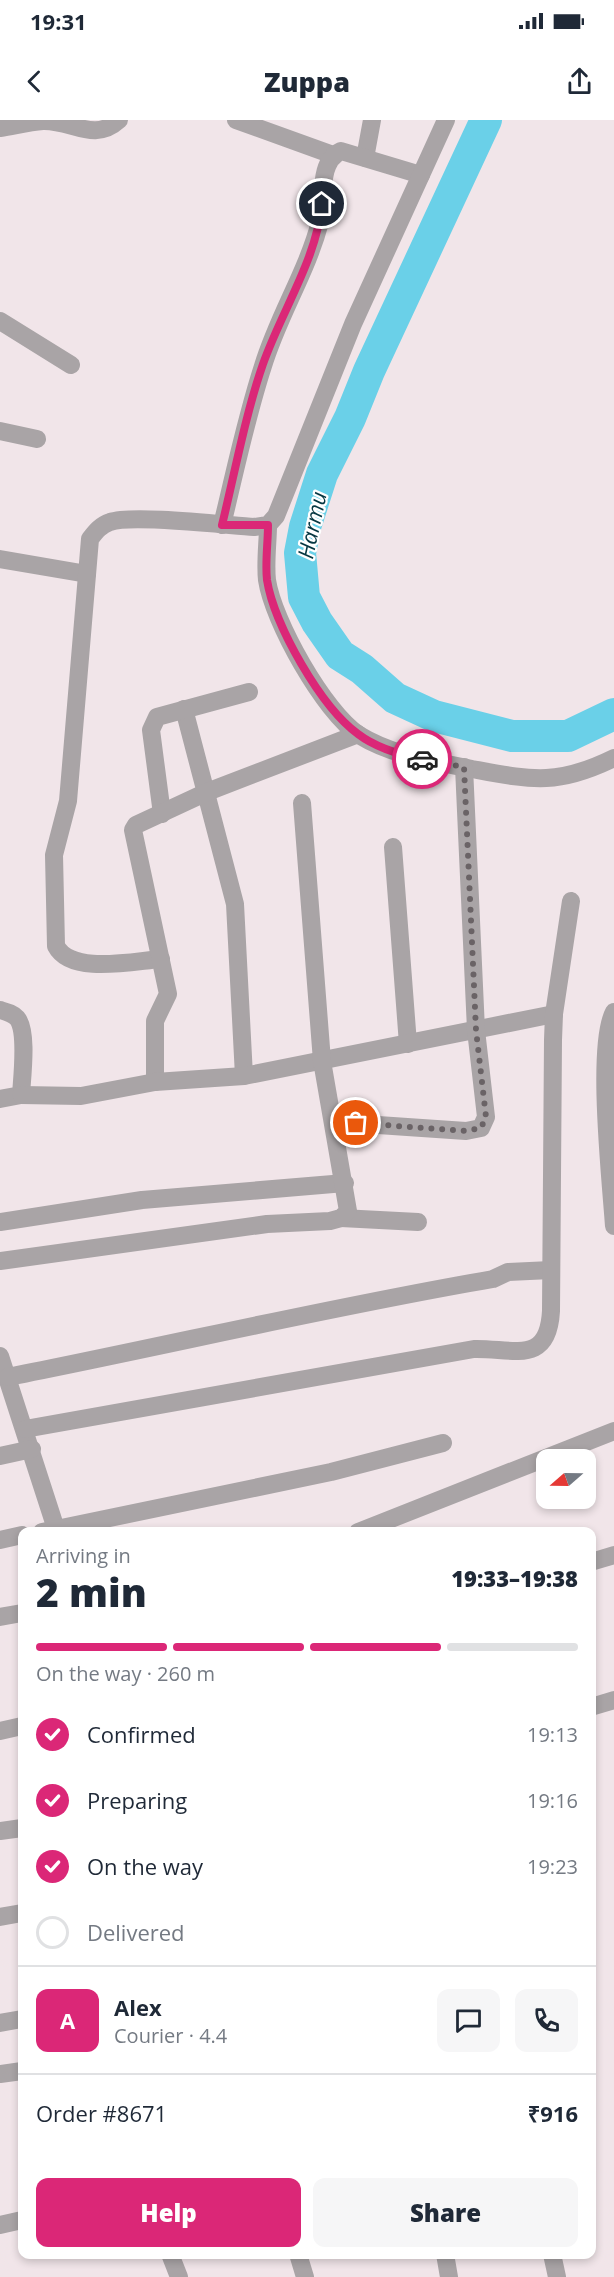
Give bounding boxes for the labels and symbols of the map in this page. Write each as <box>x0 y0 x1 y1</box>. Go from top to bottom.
pin <box>296 178 347 229</box>
water label: Harmu <box>289 488 333 561</box>
courier <box>392 729 452 789</box>
pin <box>330 1097 381 1148</box>
north arrow <box>536 1449 596 1509</box>

